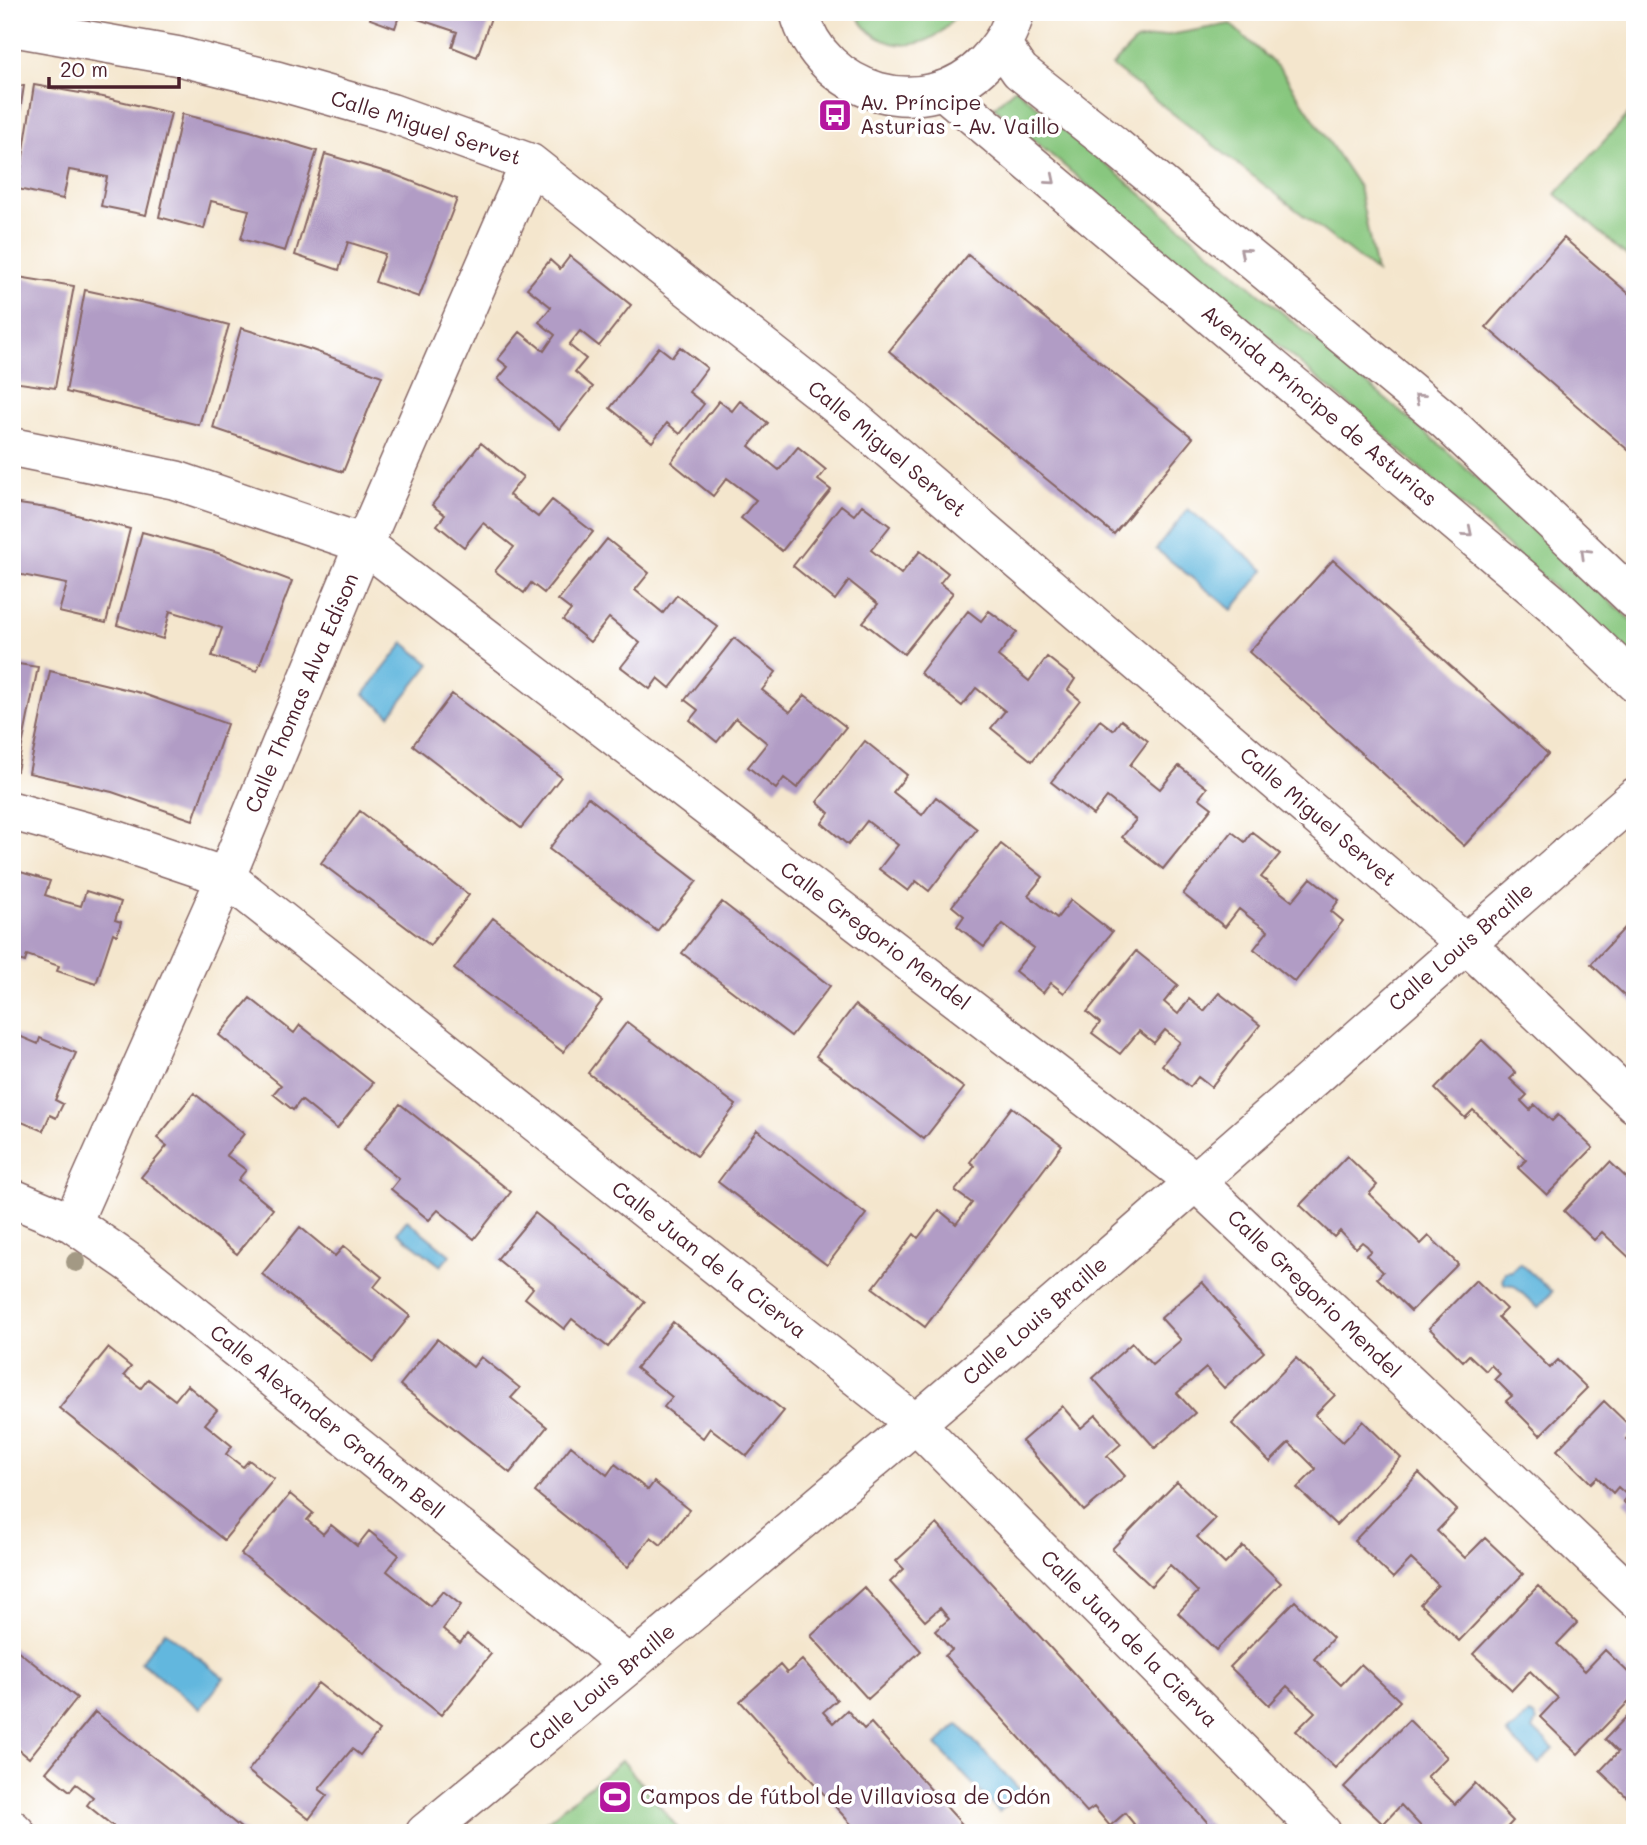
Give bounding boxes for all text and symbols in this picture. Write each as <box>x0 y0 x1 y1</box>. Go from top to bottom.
scale bar <box>49 46 178 90</box>
text: 20 m <box>60 55 108 82</box>
street label: Calle Miguel Servet <box>328 83 525 170</box>
place label: Av. Príncipe Asturias - Av. Vaillo <box>860 88 1059 139</box>
bus stop icon: Av. Príncipe Asturias - Av. Vaillo <box>816 96 854 134</box>
one-way arrow <box>1043 171 1055 184</box>
one-way arrow <box>1239 248 1251 261</box>
street label: Avenida Príncipe de Asturias <box>1197 298 1443 511</box>
street label: Calle Miguel Servet <box>803 374 973 522</box>
one-way arrow <box>1414 394 1427 406</box>
one-way arrow <box>1460 524 1473 536</box>
one-way arrow <box>1580 548 1593 561</box>
street label: Calle Thomas Alva Edison <box>238 568 363 816</box>
street label: Calle Miguel Servet <box>1235 740 1403 891</box>
street label: Calle Gregorio Mendel <box>775 854 976 1015</box>
street label: Calle Louis Braille <box>1382 876 1538 1016</box>
street label: Calle Juan de la Cierva <box>607 1174 813 1343</box>
street label: Calle Gregorio Mendel <box>1223 1203 1408 1383</box>
street label: Calle Louis Braille <box>956 1250 1112 1390</box>
street label: Calle Alexander Graham Bell <box>205 1318 451 1524</box>
street label: Calle Juan de la Cierva <box>1036 1544 1224 1732</box>
street label: Calle Louis Braille <box>522 1617 680 1755</box>
sports icon: Campos de fútbol de Villaviosa de Odón <box>596 1778 634 1816</box>
place label: Campos de fútbol de Villaviosa de Odón <box>640 1782 1051 1809</box>

